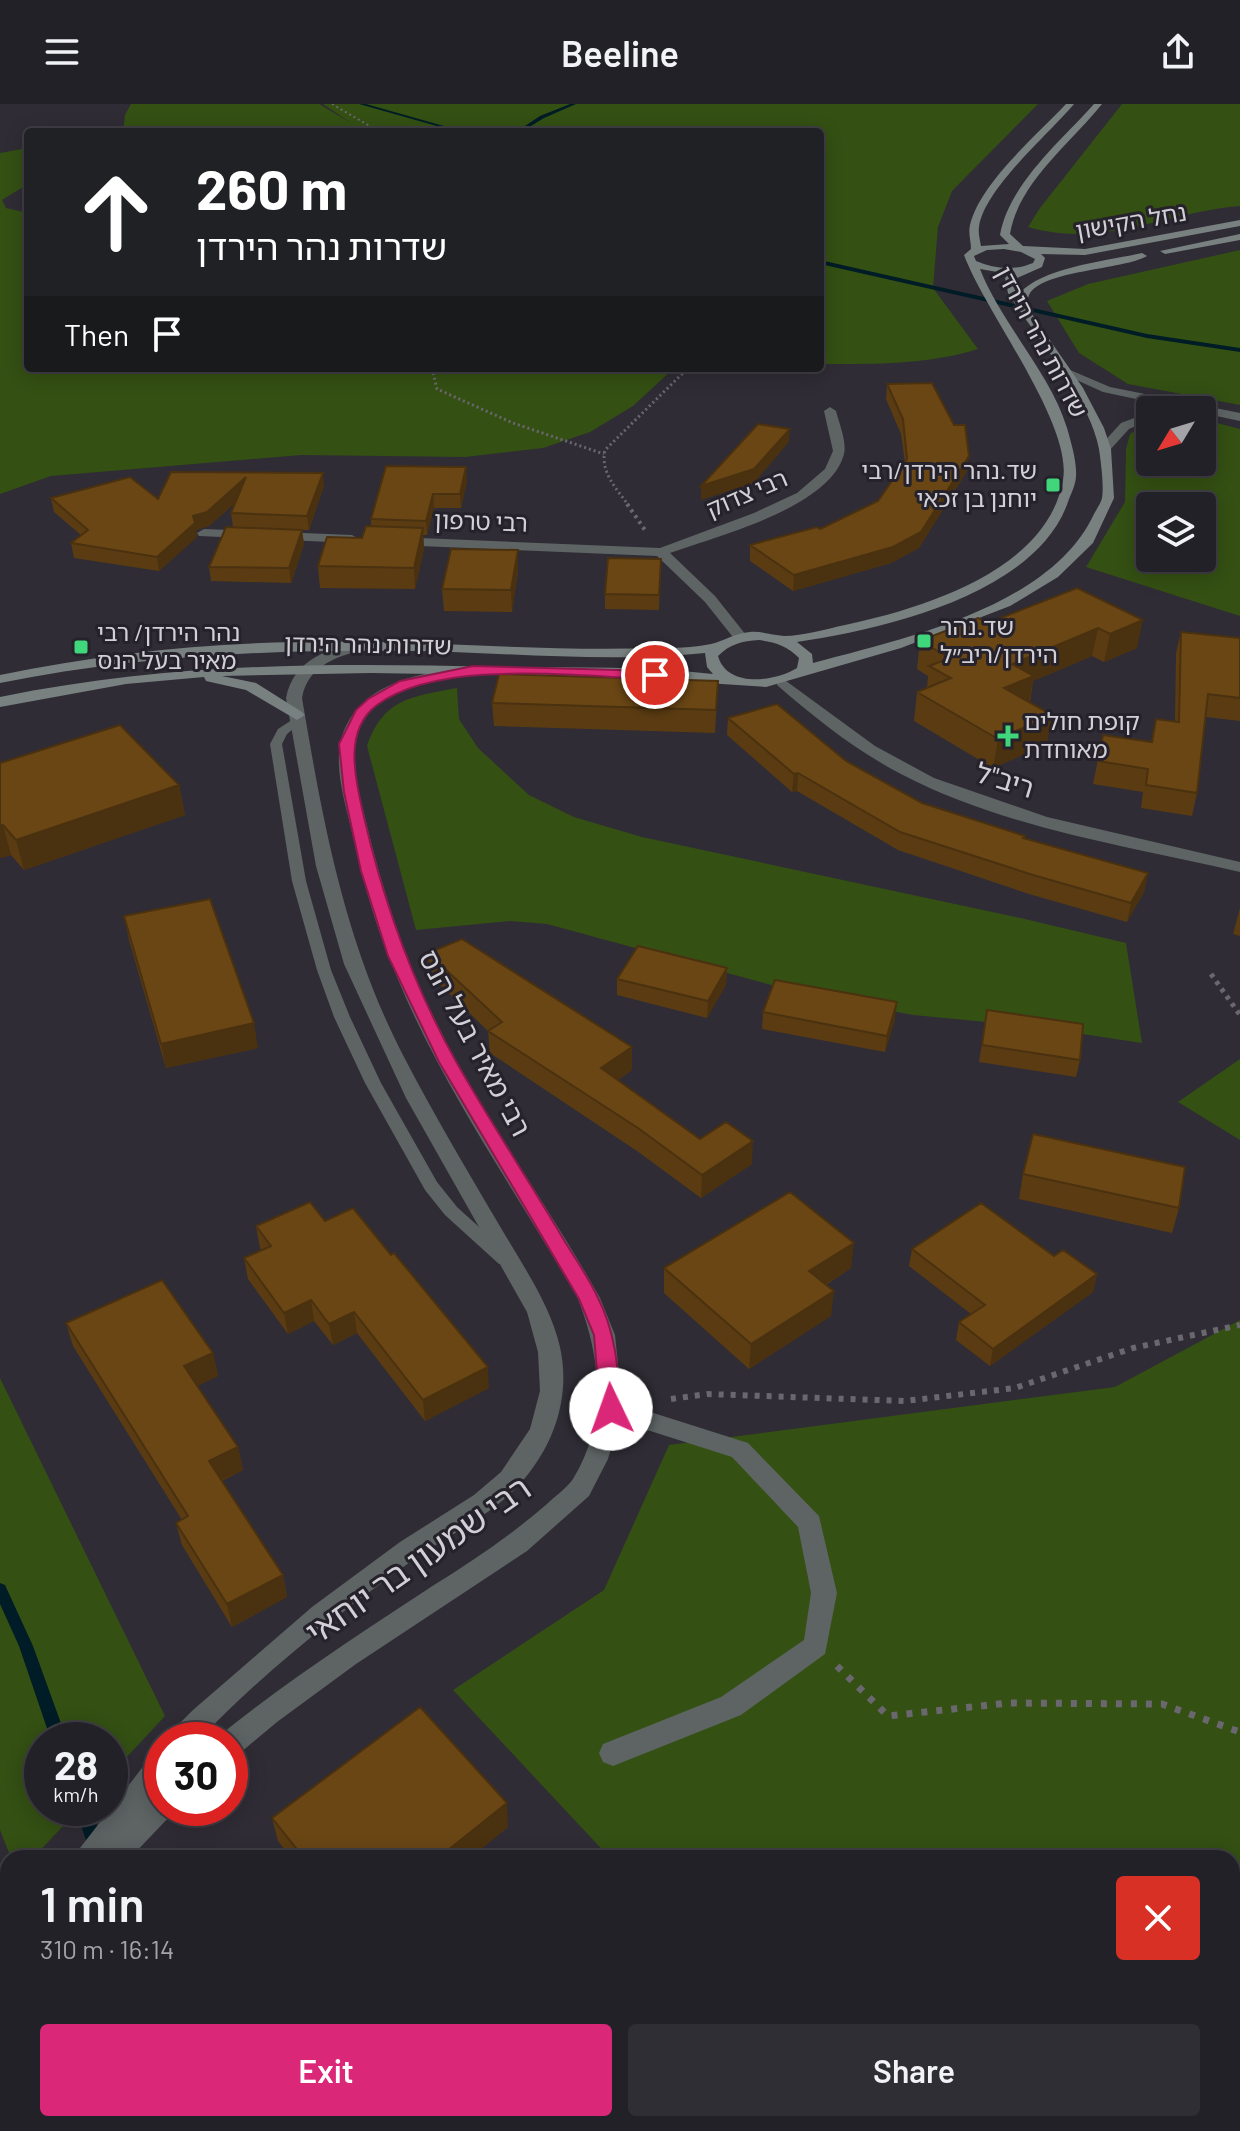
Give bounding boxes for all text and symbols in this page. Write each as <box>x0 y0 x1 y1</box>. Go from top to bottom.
icon: menu <box>40 30 84 74</box>
icon: share <box>1156 30 1200 74</box>
text: Beeline <box>561 31 679 74</box>
text: 260 m <box>196 154 347 221</box>
icon: ahead <box>64 160 168 264</box>
street label: נחל הקישון <box>1073 197 1188 245</box>
text: שדרות נהר הירדן <box>196 224 447 267</box>
street label: שדרות נהר הירדן <box>990 261 1094 422</box>
icon: arrive <box>145 312 189 356</box>
text: Then <box>64 316 129 352</box>
north arrow <box>1136 396 1216 476</box>
map controls <box>1136 396 1216 572</box>
place label: שד.נהר הירדן/רבי יוחנן בן זכאי <box>861 455 1037 512</box>
street label: רבי צדוק <box>701 463 791 523</box>
marker: שד.נהר הירדן/רבי יוחנן בן זכאי <box>1044 476 1062 494</box>
button: layers <box>1136 492 1216 572</box>
street label: רבי טרפון <box>434 504 529 537</box>
place label: שד.נהר הירדן/ריב״ל <box>940 611 1058 668</box>
place label: נהר הירדן/ רבי מאיר בעל הנס <box>97 617 240 674</box>
street label: שדרות נהר הירדן <box>284 628 452 659</box>
marker: שד.נהר הירדן/ריב״ל <box>915 632 933 650</box>
marker: נהר הירדן/ רבי מאיר בעל הנס <box>72 638 90 656</box>
pin <box>621 641 689 709</box>
icon: arrive <box>633 653 677 697</box>
place label: קופת חולים מאוחדת <box>1024 706 1140 763</box>
marker: קופת חולים מאוחדת <box>999 727 1017 745</box>
street label: ריב"ל <box>972 754 1039 804</box>
street label: רבי מאיר בעל הנס <box>413 944 539 1141</box>
position arrow <box>569 1367 653 1451</box>
street label: רבי שמעון בר יוחאי <box>297 1466 537 1652</box>
speed limit sign: 30 <box>144 1722 248 1826</box>
text: 28 <box>54 1740 98 1788</box>
text: km/h <box>53 1782 99 1806</box>
text: 1 min <box>40 1874 145 1932</box>
button: close <box>1116 1876 1200 1960</box>
text: 310 m · 16:14 <box>40 1933 174 1964</box>
button: Exit <box>40 2024 612 2116</box>
button: Share <box>628 2024 1200 2116</box>

